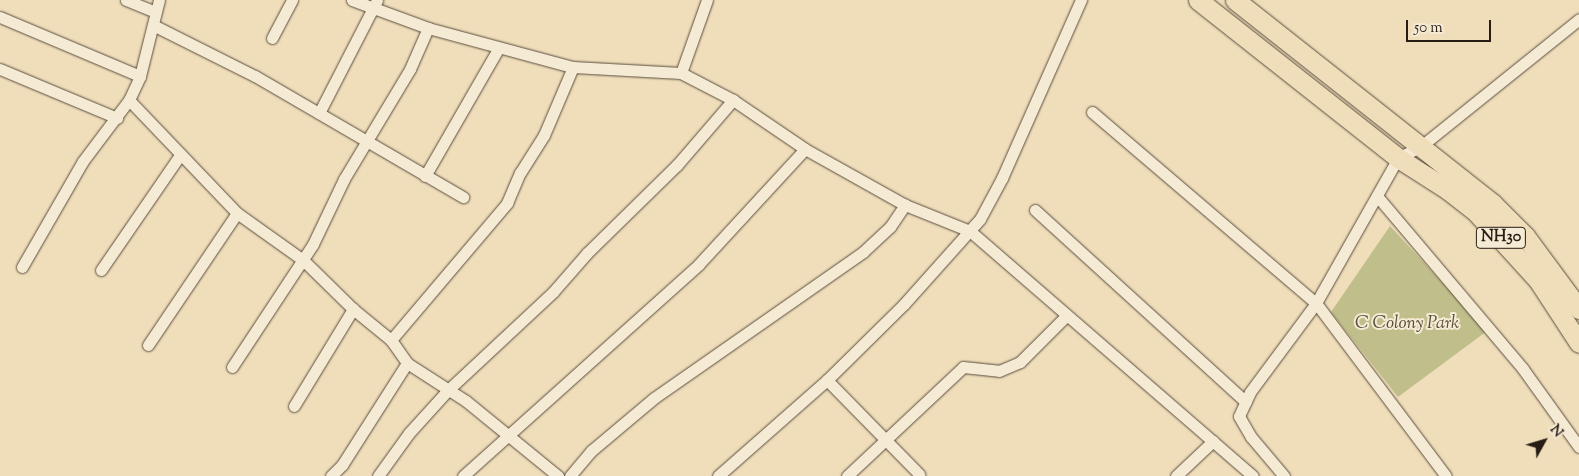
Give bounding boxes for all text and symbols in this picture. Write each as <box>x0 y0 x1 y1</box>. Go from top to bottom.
scale bar <box>1409 10 1494 42</box>
text: 50 m <box>1414 18 1443 39</box>
road number: NH30 <box>1475 224 1527 252</box>
park label: C Colony Park <box>1355 313 1459 335</box>
north arrow <box>1519 416 1569 466</box>
text: N <box>1544 421 1567 442</box>

